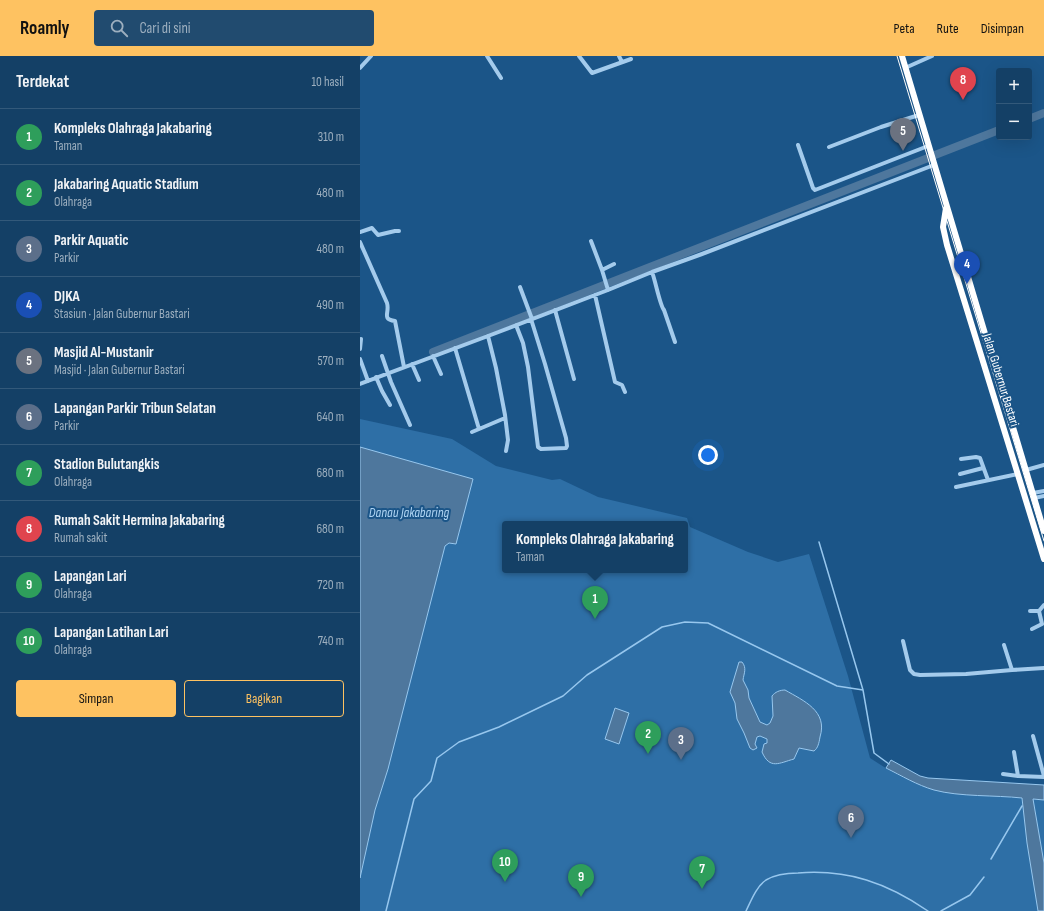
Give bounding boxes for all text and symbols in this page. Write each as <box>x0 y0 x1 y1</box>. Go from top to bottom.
search box <box>94 10 374 46</box>
text: Roamly <box>20 17 70 40</box>
icon: search <box>108 17 130 39</box>
text: Cari di sini <box>140 19 191 38</box>
text: Peta <box>894 20 915 37</box>
text: Rute <box>937 20 959 37</box>
text: Disimpan <box>981 20 1024 37</box>
pin: 8 <box>950 67 976 100</box>
map controls <box>996 68 1032 140</box>
button: + <box>996 68 1032 104</box>
text: Terdekat <box>16 72 69 92</box>
text: 10 hasil <box>312 74 344 90</box>
button: − <box>996 104 1032 140</box>
pin: 5 <box>890 118 916 151</box>
text: Kompleks Olahraga Jakabaring <box>54 119 212 138</box>
text: 1 <box>26 129 32 145</box>
text: 310 m <box>318 129 344 145</box>
text: Taman <box>54 138 82 154</box>
text: Jakabaring Aquatic Stadium <box>54 175 199 194</box>
text: 2 <box>26 185 32 201</box>
text: 480 m <box>317 185 344 201</box>
text: Olahraga <box>54 194 92 210</box>
text: Parkir Aquatic <box>54 231 129 250</box>
text: 3 <box>26 241 32 257</box>
text: 480 m <box>317 241 344 257</box>
text: Parkir <box>54 250 79 266</box>
pin: 4 <box>954 251 980 284</box>
text: DJKA <box>54 287 80 306</box>
text: 4 <box>26 297 32 313</box>
text: 490 m <box>317 297 344 313</box>
text: Stasiun · Jalan Gubernur Bastari <box>54 306 190 322</box>
street label: Jalan Gubernur Bastari <box>979 331 1023 428</box>
text: Masjid Al-Mustanir <box>54 343 154 362</box>
text: 5 <box>26 353 32 369</box>
text: 570 m <box>317 353 344 369</box>
text: Masjid · Jalan Gubernur Bastari <box>54 362 185 378</box>
text: Lapangan Parkir Tribun Selatan <box>54 399 216 418</box>
text: 6 <box>26 409 32 425</box>
text: 640 m <box>316 409 344 425</box>
text: Parkir <box>54 418 79 434</box>
your location <box>698 445 718 465</box>
text: Stadion Bulutangkis <box>54 455 159 474</box>
text: 7 <box>26 465 32 481</box>
text: 680 m <box>316 465 344 481</box>
text: Olahraga <box>54 474 92 490</box>
water label: Danau Jakabaring <box>369 504 450 521</box>
text: Rumah Sakit Hermina Jakabaring <box>54 511 225 530</box>
text: 8 <box>26 521 32 537</box>
text: 680 m <box>316 521 344 537</box>
popup <box>502 521 688 573</box>
text: Rumah sakit <box>54 530 107 546</box>
text: Kompleks Olahraga Jakabaring <box>516 530 674 549</box>
text: Taman <box>516 549 544 565</box>
text: Lapangan Lari <box>54 567 127 586</box>
text: 9 <box>26 577 32 593</box>
text: 720 m <box>317 577 344 593</box>
text: Olahraga <box>54 586 92 602</box>
pin: 1 <box>582 586 608 619</box>
text: Lapangan Latihan Lari <box>54 623 169 642</box>
text: 10 <box>23 633 35 649</box>
text: 740 m <box>318 633 344 649</box>
text: Olahraga <box>54 642 92 658</box>
button: Simpan <box>16 680 176 717</box>
button: Bagikan <box>184 680 344 717</box>
pin: 2 <box>635 721 661 754</box>
pin: 3 <box>668 727 694 760</box>
pin: 6 <box>838 805 864 838</box>
pin: 10 <box>492 849 518 882</box>
pin: 7 <box>689 856 715 889</box>
pin: 9 <box>568 864 594 897</box>

